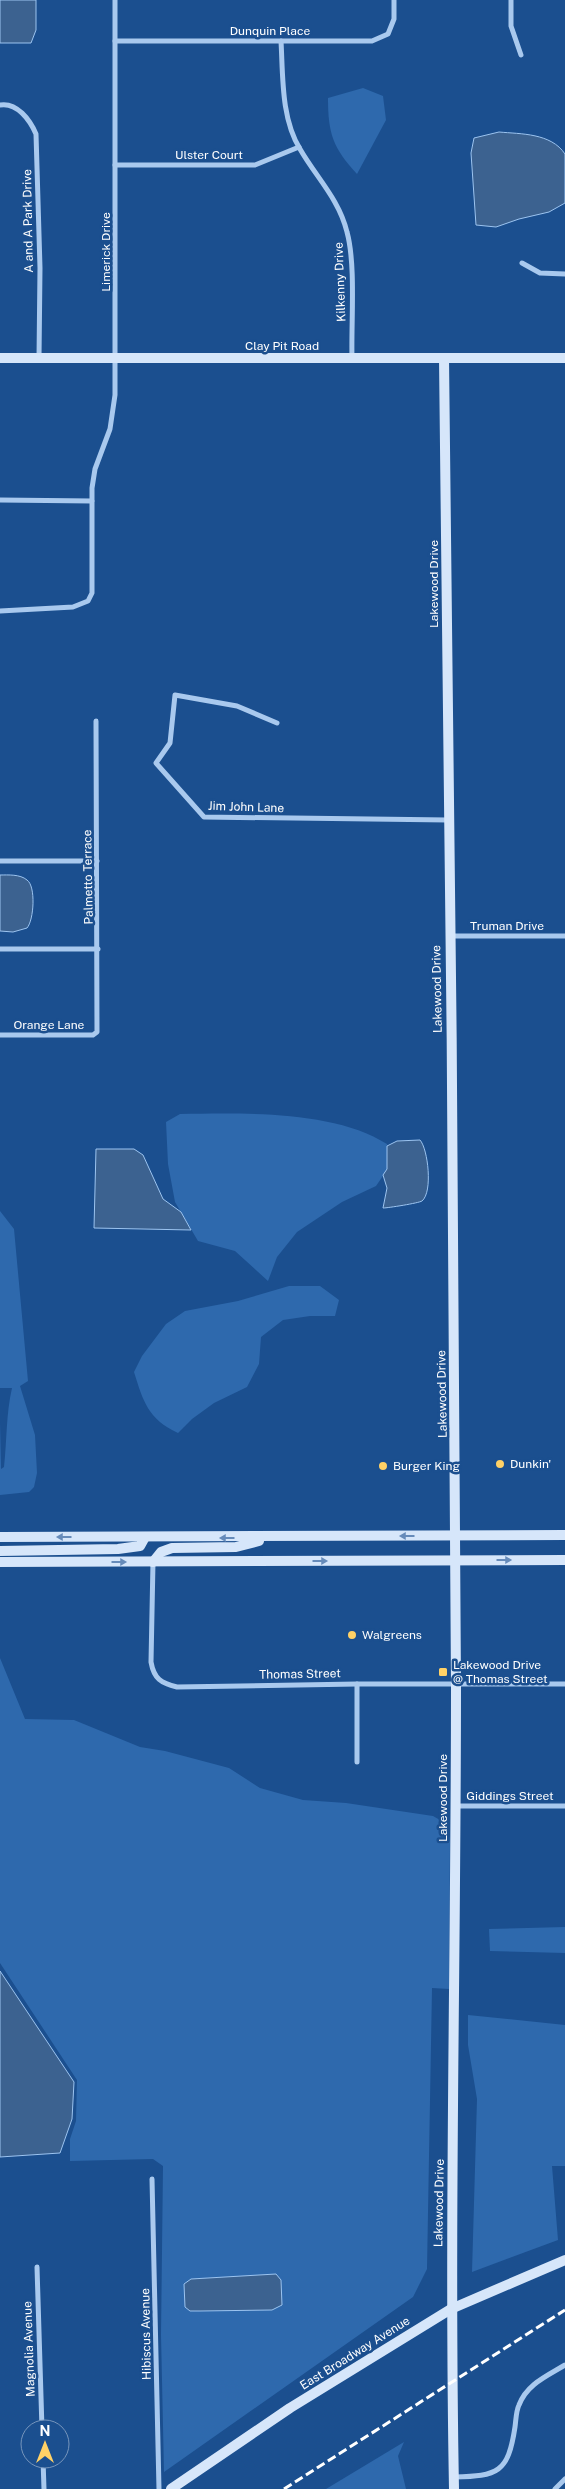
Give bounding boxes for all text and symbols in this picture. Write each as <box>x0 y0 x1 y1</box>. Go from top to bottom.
street label: Dunquin Place <box>230 24 310 38</box>
street label: Ulster Court <box>175 148 243 162</box>
street label: A and A Park Drive <box>20 169 36 273</box>
street label: Limerick Drive <box>99 212 113 292</box>
street label: Kilkenny Drive <box>332 242 348 322</box>
street label: Clay Pit Road <box>245 339 319 353</box>
street label: Lakewood Drive <box>427 540 441 628</box>
street label: Jim John Lane <box>208 799 285 815</box>
street label: Palmetto Terrace <box>80 829 96 925</box>
street label: Truman Drive <box>470 919 544 933</box>
street label: Lakewood Drive <box>429 945 445 1033</box>
street label: Orange Lane <box>14 1018 85 1032</box>
street label: Lakewood Drive <box>434 1350 450 1438</box>
place label: Dunkin' <box>510 1457 551 1471</box>
marker: Dunkin' <box>494 1458 506 1470</box>
place label: Burger King <box>393 1459 460 1473</box>
marker: Burger King <box>377 1460 389 1472</box>
one-way arrow <box>398 1532 414 1540</box>
one-way arrow <box>56 1533 72 1541</box>
one-way arrow <box>218 1534 234 1542</box>
one-way arrow <box>496 1556 512 1564</box>
one-way arrow <box>312 1557 328 1565</box>
one-way arrow <box>111 1558 127 1566</box>
place label: Walgreens <box>362 1628 422 1642</box>
marker: Walgreens <box>346 1629 358 1641</box>
place label: Lakewood Drive @ Thomas Street <box>453 1658 548 1686</box>
street label: Thomas Street <box>259 1666 341 1682</box>
marker: Lakewood Drive @ Thomas Street <box>437 1666 449 1678</box>
street label: Lakewood Drive <box>436 1754 450 1842</box>
street label: Giddings Street <box>466 1789 554 1803</box>
street label: Lakewood Drive <box>431 2159 447 2247</box>
street label: Hibiscus Avenue <box>138 2288 154 2380</box>
street label: Magnolia Avenue <box>20 2301 38 2397</box>
street label: East Broadway Avenue <box>298 2313 413 2393</box>
north arrow <box>20 2419 70 2469</box>
text: N <box>40 2423 50 2439</box>

